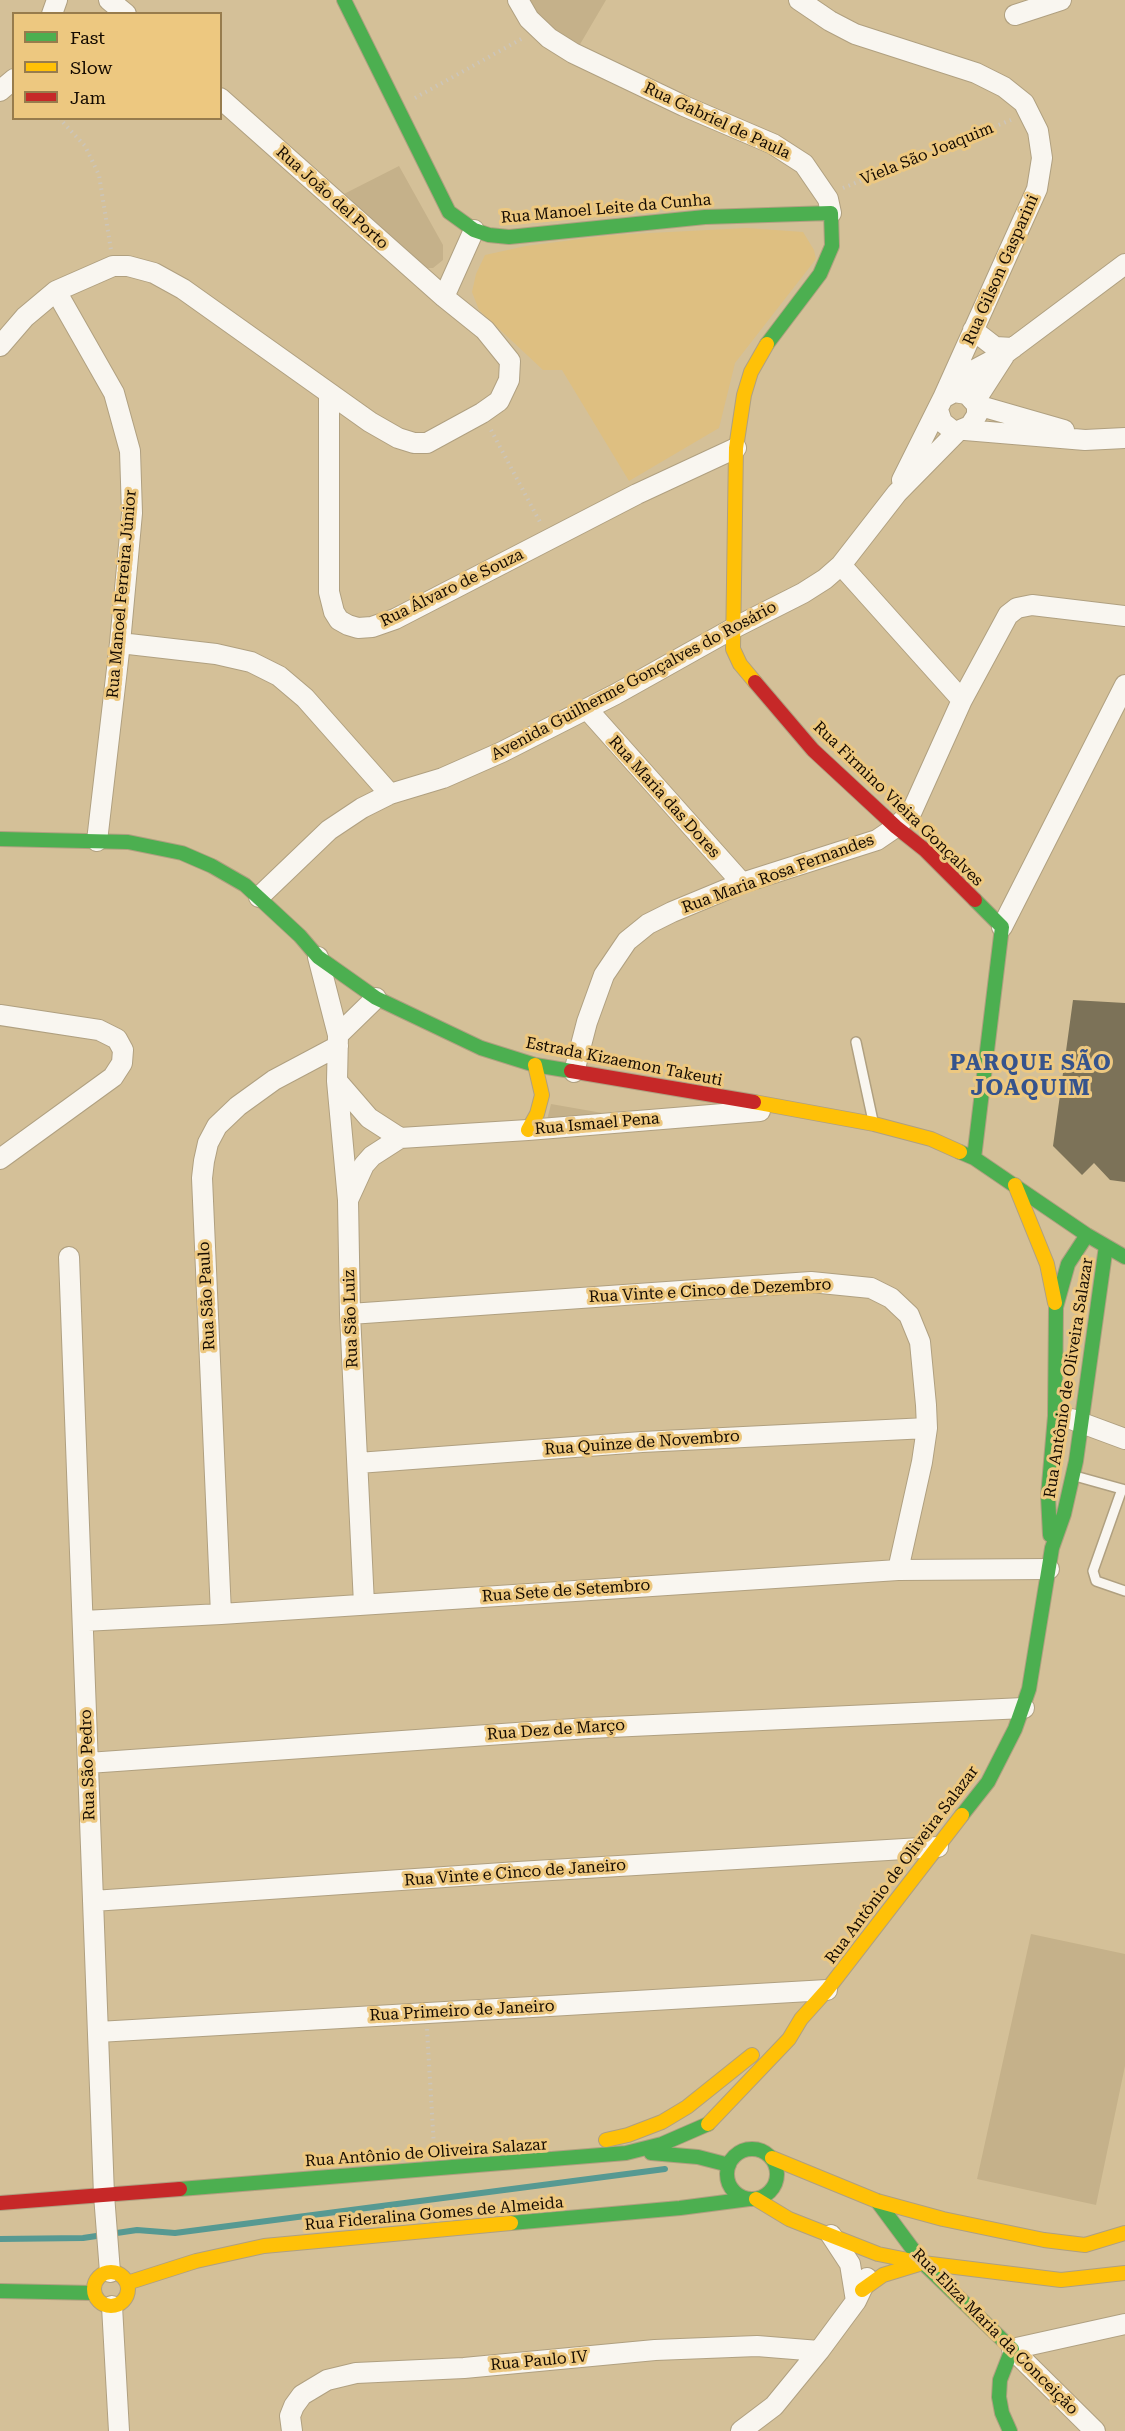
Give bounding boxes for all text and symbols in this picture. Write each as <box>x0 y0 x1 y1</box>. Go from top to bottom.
legend <box>12 12 222 120</box>
text: Fast <box>70 27 105 48</box>
text: Slow <box>70 57 112 78</box>
street label: Rua Gabriel de Paula <box>641 79 793 163</box>
text: Jam <box>70 87 106 108</box>
street label: Viela São Joaquim <box>858 119 996 189</box>
street label: Rua João del Porto <box>272 143 392 253</box>
street label: Rua Manoel Leite da Cunha <box>500 190 712 228</box>
street label: Rua Gilson Gasparini <box>959 192 1043 348</box>
street label: Rua Manoel Ferreira Júnior <box>103 489 141 699</box>
street label: Rua Álvaro de Souza <box>377 545 527 631</box>
street label: Avenida Guilherme Gonçalves do Rosário <box>488 597 780 765</box>
street label: Rua Firmino Vieira Gonçalves <box>809 718 987 890</box>
street label: Rua Maria das Dores <box>604 732 724 862</box>
street label: Rua Maria Rosa Fernandes <box>679 830 877 918</box>
street label: Estrada Kizaemon Takeuti <box>524 1033 724 1091</box>
district label: PARQUE SÃO JOAQUIM <box>950 1051 1112 1102</box>
street label: Rua Ismael Pena <box>534 1109 660 1139</box>
street label: Rua São Paulo <box>195 1241 219 1351</box>
street label: Rua Antônio de Oliveira Salazar <box>1041 1257 1097 1499</box>
street label: Rua São Luiz <box>340 1269 362 1369</box>
street label: Rua Vinte e Cinco de Dezembro <box>588 1275 832 1307</box>
street label: Rua Quinze de Novembro <box>544 1427 740 1459</box>
street label: Rua Sete de Setembro <box>481 1576 651 1606</box>
street label: Rua São Pedro <box>76 1709 100 1821</box>
street label: Rua Dez de Março <box>486 1716 626 1744</box>
street label: Rua Antônio de Oliveira Salazar <box>821 1762 983 1968</box>
street label: Rua Vinte e Cinco de Janeiro <box>403 1856 627 1890</box>
street label: Rua Primeiro de Janeiro <box>369 1997 555 2025</box>
street label: Rua Antônio de Oliveira Salazar <box>304 2135 548 2171</box>
street label: Rua Fideralina Gomes de Almeida <box>304 2193 564 2235</box>
street label: Rua Eliza Maria da Conceição <box>908 2245 1082 2419</box>
street label: Rua Paulo IV <box>489 2347 589 2375</box>

